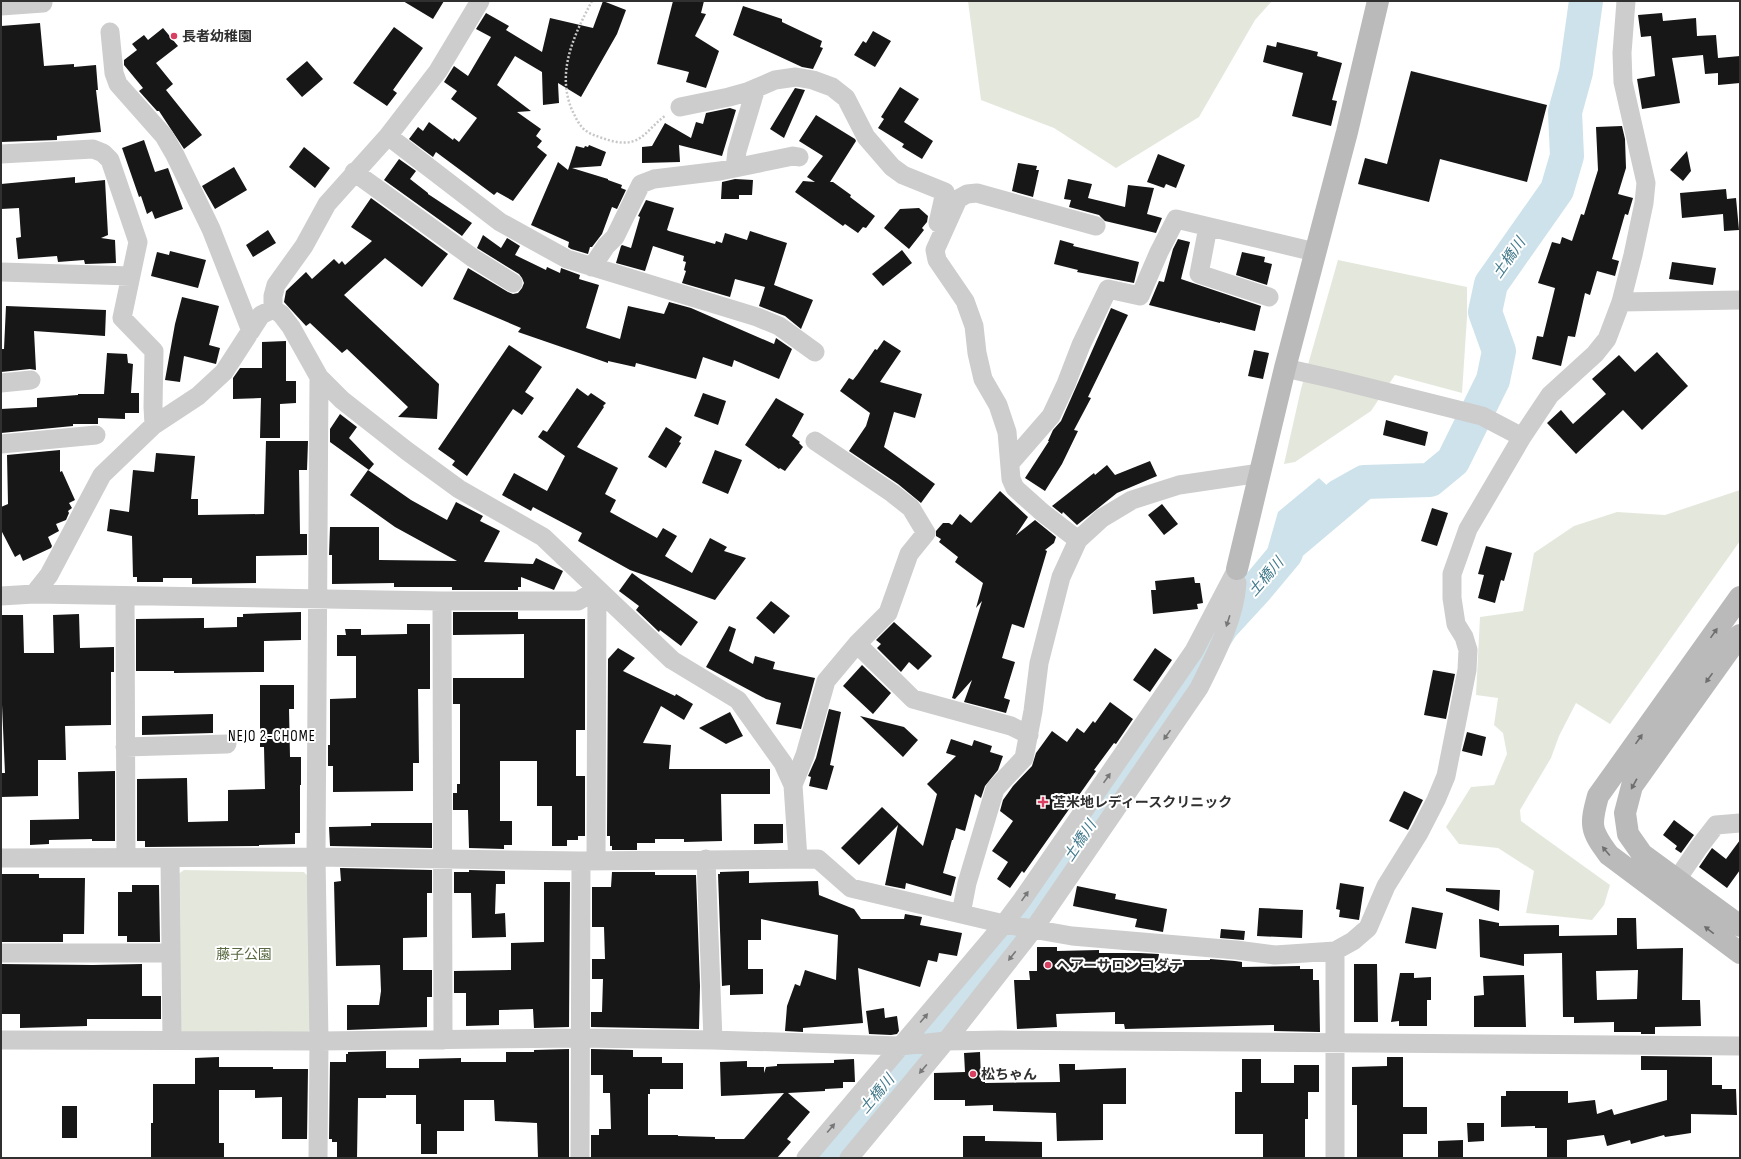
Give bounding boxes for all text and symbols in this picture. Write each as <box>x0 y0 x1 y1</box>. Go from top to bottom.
place label: 長者幼稚園 <box>182 28 252 45</box>
marker: 長者幼稚園 <box>169 31 179 41</box>
water label: 土橋川 <box>1488 232 1531 282</box>
water label: 土橋川 <box>1244 552 1289 600</box>
one-way arrow <box>1225 615 1231 627</box>
one-way arrow <box>1710 628 1718 638</box>
one-way arrow <box>1705 673 1713 684</box>
district label: NEJO 2-CHOME <box>228 727 316 746</box>
one-way arrow <box>1163 730 1171 740</box>
one-way arrow <box>1635 733 1643 744</box>
one-way arrow <box>1103 772 1111 783</box>
one-way arrow <box>1630 778 1637 790</box>
place label: 苫米地レディースクリニック <box>1052 794 1232 811</box>
marker: 苫米地レディースクリニック <box>1037 796 1049 808</box>
water label: 土橋川 <box>1060 815 1102 865</box>
one-way arrow <box>1601 845 1610 856</box>
one-way arrow <box>1021 891 1029 901</box>
one-way arrow <box>1703 926 1714 934</box>
park label: 藤子公園 <box>216 946 272 963</box>
one-way arrow <box>1008 951 1016 962</box>
place label: ヘアーサロン コダテ <box>1056 957 1183 974</box>
marker: ヘアーサロン コダテ <box>1043 960 1053 970</box>
one-way arrow <box>920 1013 929 1023</box>
one-way arrow <box>919 1064 927 1075</box>
place label: 松ちゃん <box>981 1066 1037 1083</box>
water label: 土橋川 <box>855 1069 900 1117</box>
marker: 松ちゃん <box>968 1069 978 1079</box>
one-way arrow <box>827 1123 836 1133</box>

